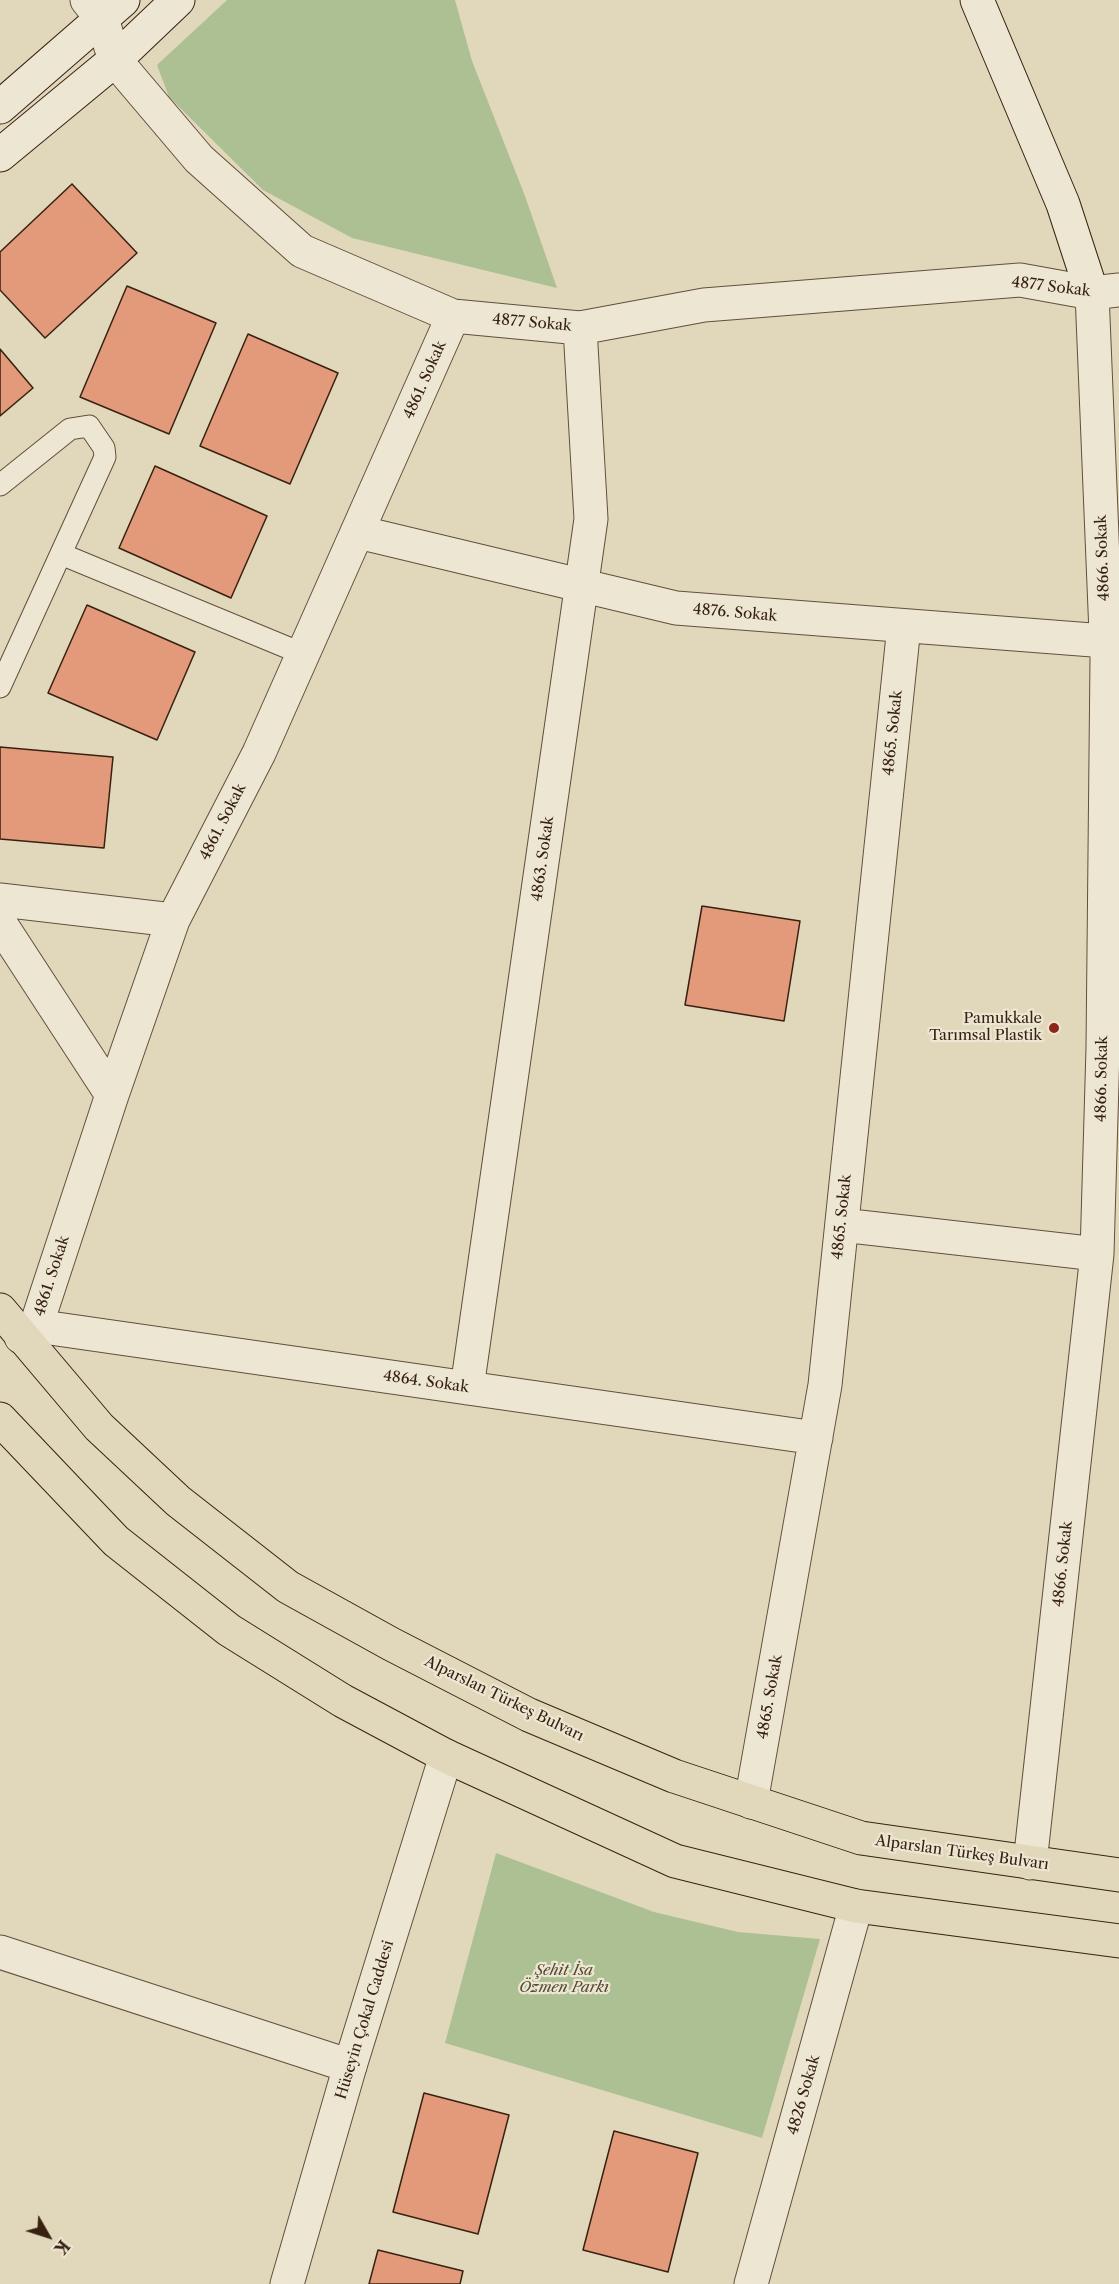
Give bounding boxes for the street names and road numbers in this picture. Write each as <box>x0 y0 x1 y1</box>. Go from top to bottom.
street label: 4877 Sokak <box>1010 273 1092 301</box>
street label: 4877 Sokak <box>492 311 572 335</box>
street label: 4861. Sokak <box>400 338 450 422</box>
street label: 4866. Sokak <box>1093 515 1113 601</box>
street label: 4876. Sokak <box>692 600 778 626</box>
street label: 4865. Sokak <box>880 690 906 776</box>
street label: 4861. Sokak <box>196 781 250 863</box>
street label: 4863. Sokak <box>528 815 558 903</box>
street label: 4866. Sokak <box>1092 1036 1112 1122</box>
street label: 4865. Sokak <box>829 1174 855 1260</box>
street label: 4861. Sokak <box>31 1233 73 1319</box>
street label: 4864. Sokak <box>382 1367 470 1397</box>
street label: 4866. Sokak <box>1050 1520 1076 1608</box>
street label: Alparslan Türkeş Bulvarı <box>421 1653 587 1745</box>
street label: 4865. Sokak <box>754 1653 786 1741</box>
street label: Alparslan Türkeş Bulvarı <box>874 1832 1050 1874</box>
street label: Hüseyin Çokal Caddesi <box>332 1938 398 2102</box>
street label: 4826 Sokak <box>784 2053 824 2137</box>

